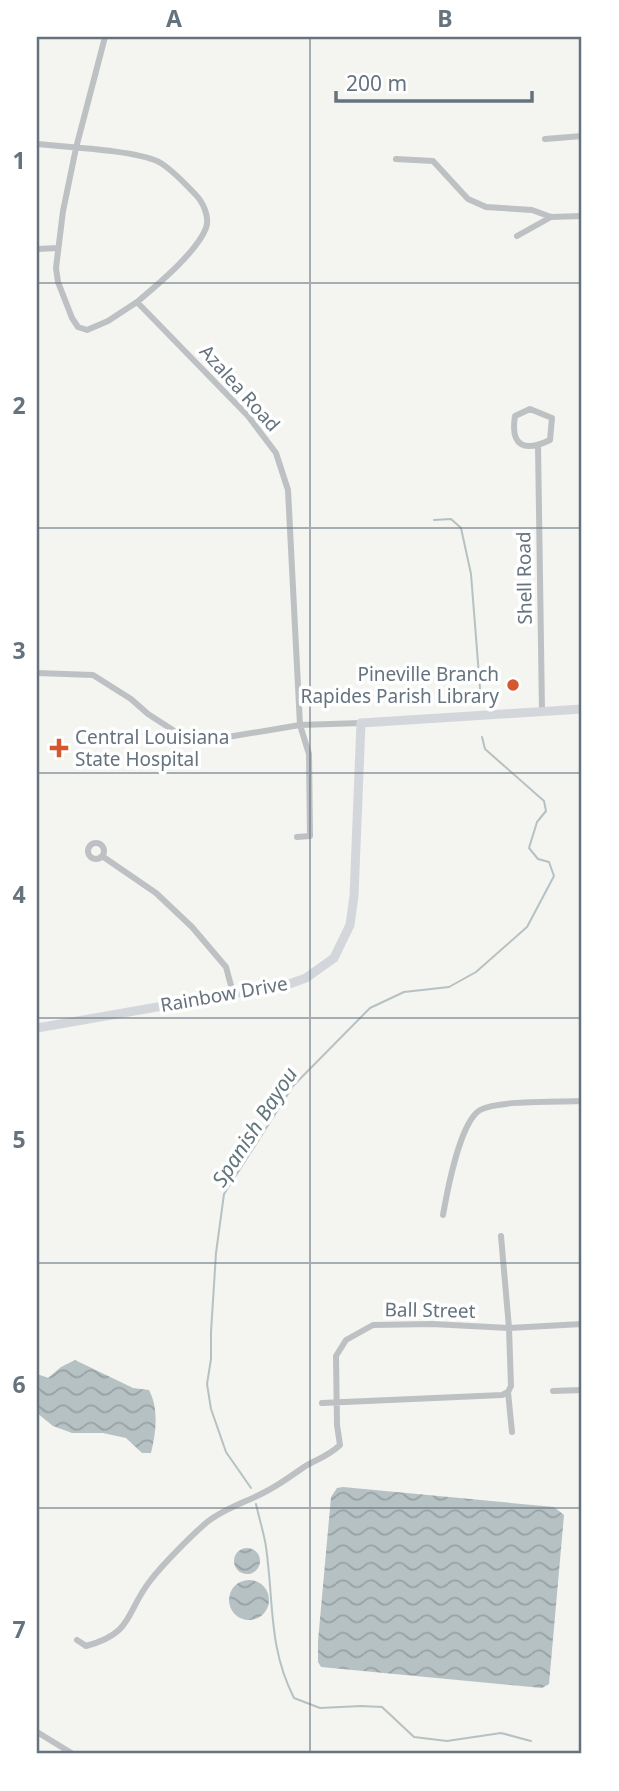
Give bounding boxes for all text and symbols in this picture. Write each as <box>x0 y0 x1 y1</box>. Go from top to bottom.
text: A <box>166 2 182 34</box>
text: B <box>437 2 453 34</box>
scale bar <box>336 60 532 104</box>
text: 200 m <box>346 69 407 97</box>
text: 1 <box>12 144 26 176</box>
street label: Azalea Road <box>194 339 286 437</box>
text: 2 <box>12 389 26 421</box>
street label: Shell Road <box>510 531 538 625</box>
text: 3 <box>12 634 26 666</box>
place label: Pineville Branch Rapides Parish Library <box>301 661 499 709</box>
marker: Pineville Branch Rapides Parish Library <box>505 677 521 693</box>
place label: Central Louisiana State Hospital <box>75 724 229 772</box>
marker: Central Louisiana State Hospital <box>49 738 69 758</box>
text: 4 <box>12 878 26 910</box>
street label: Rainbow Drive <box>158 970 290 1018</box>
water label: Spanish Bayou <box>205 1061 303 1192</box>
text: 5 <box>12 1123 26 1155</box>
street label: Ball Street <box>384 1296 476 1324</box>
text: 6 <box>12 1368 26 1400</box>
text: 7 <box>12 1613 26 1645</box>

